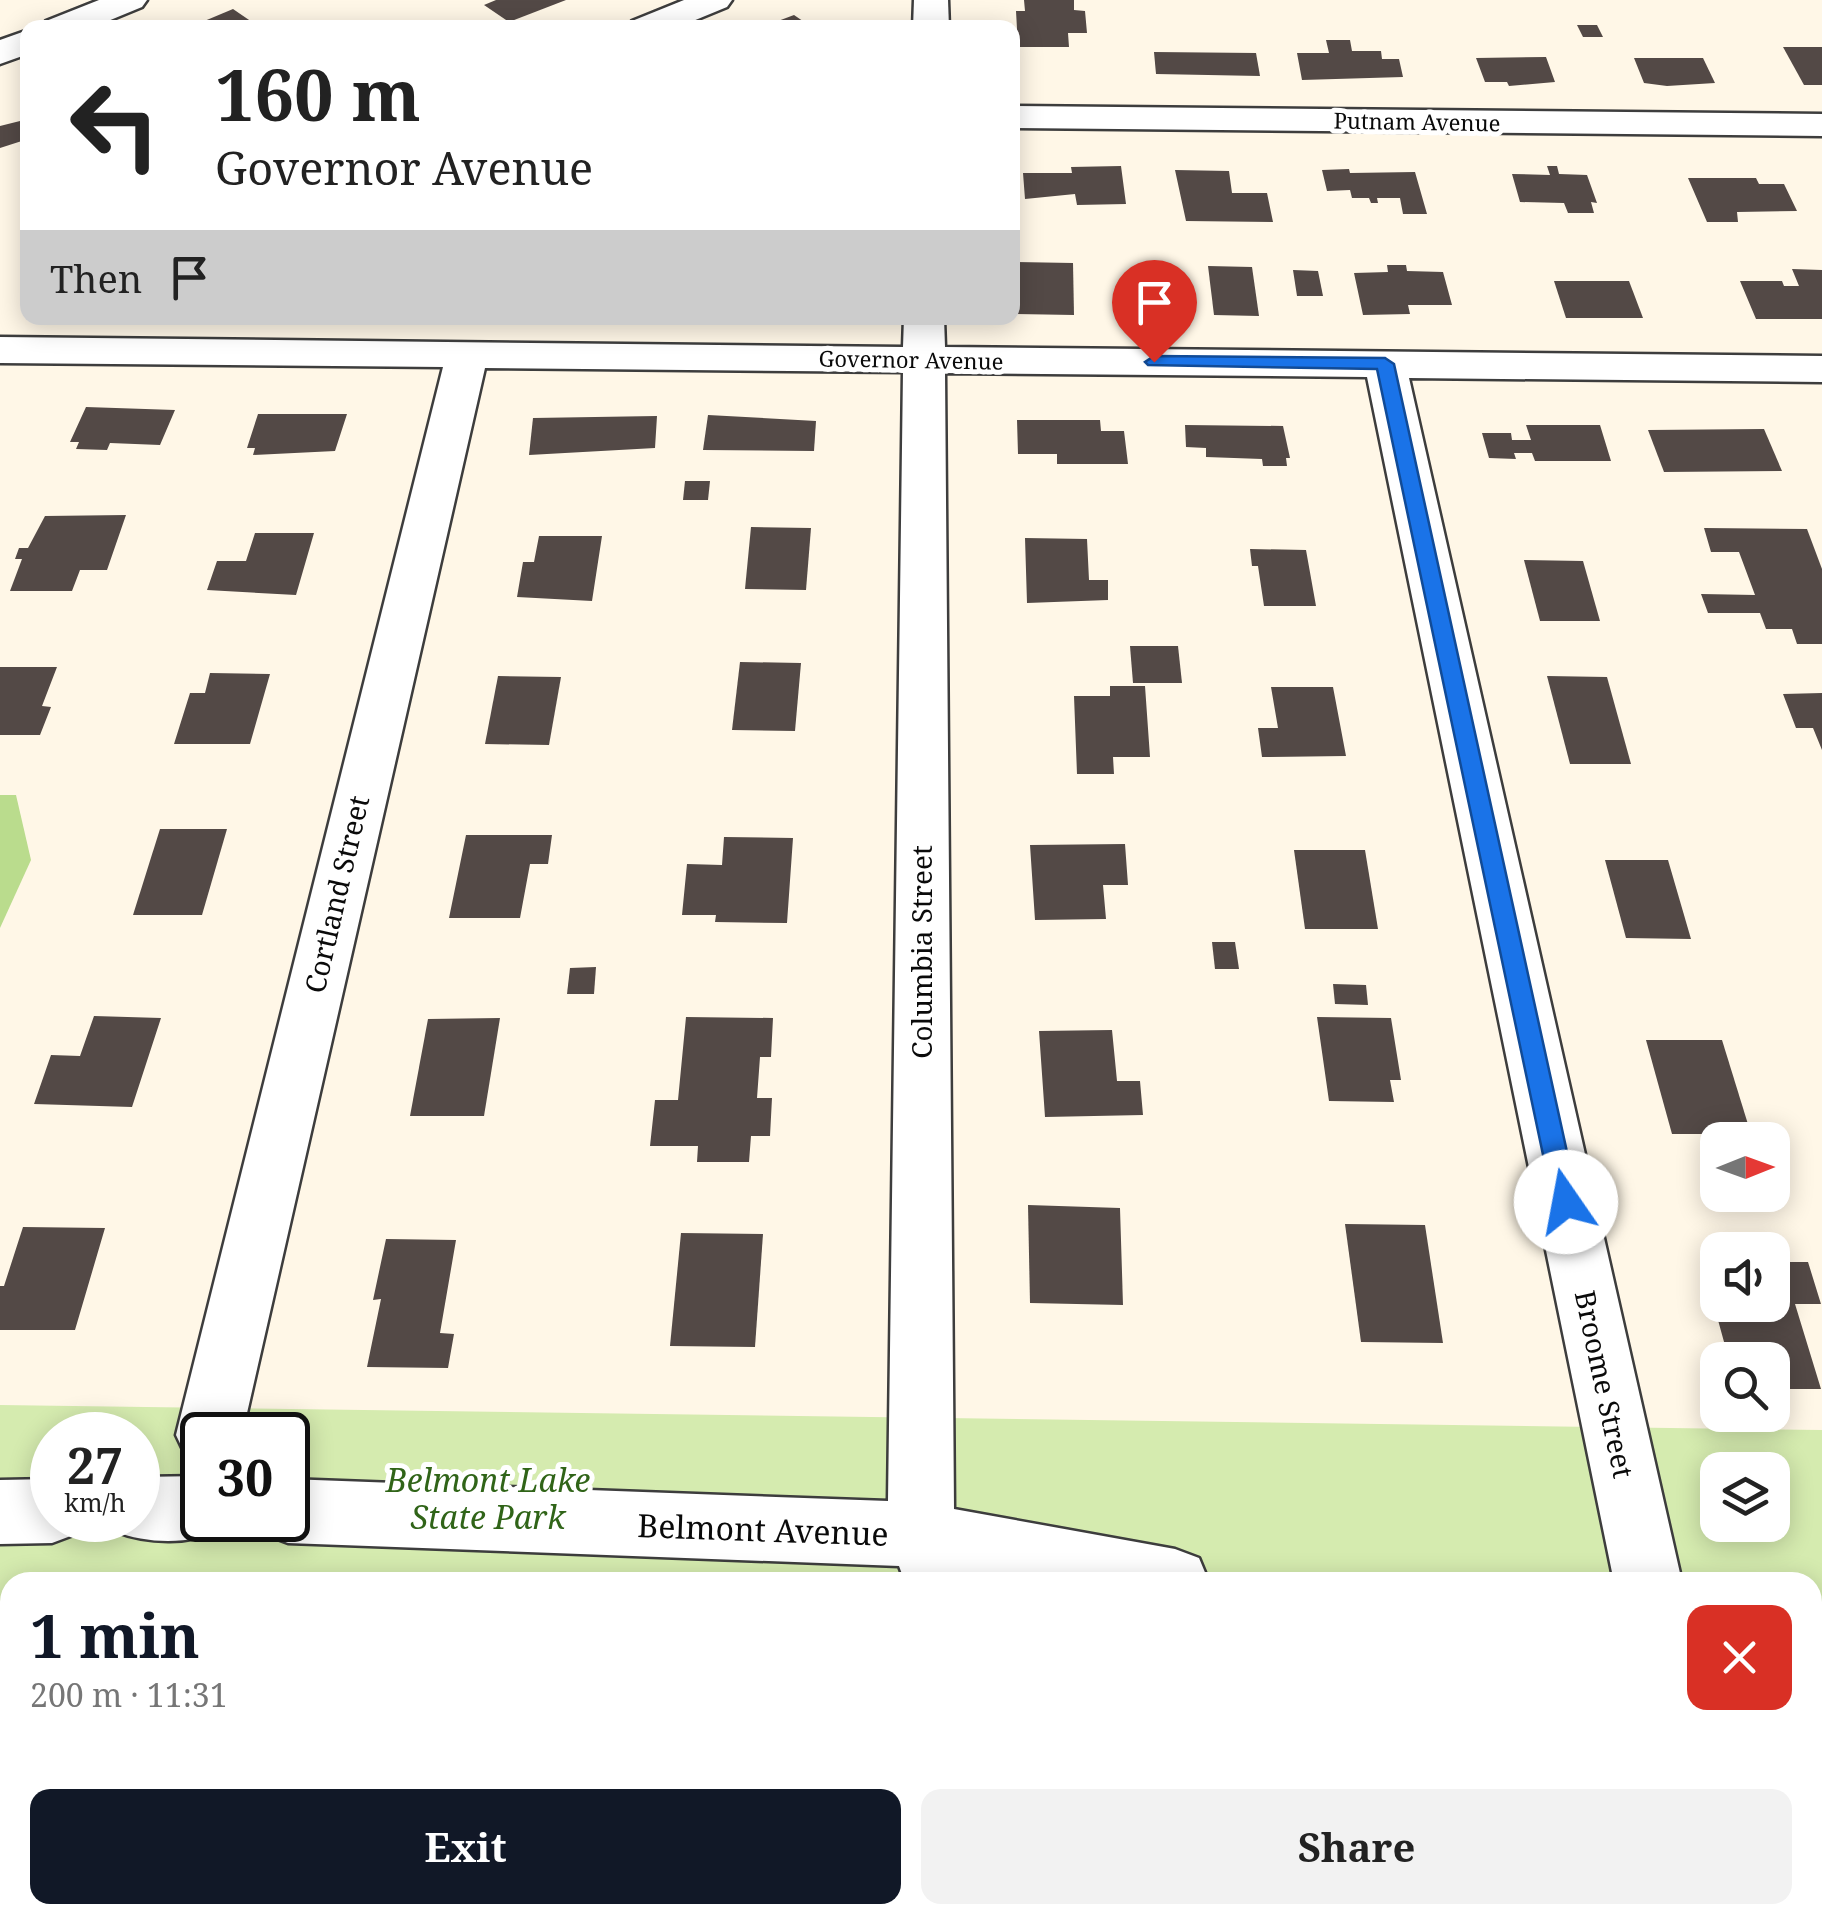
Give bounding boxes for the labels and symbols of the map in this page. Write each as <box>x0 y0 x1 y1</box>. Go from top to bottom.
street label: Putnam Avenue <box>1333 105 1501 137</box>
pin <box>1112 260 1197 363</box>
street label: Governor Avenue <box>818 342 1004 376</box>
street label: Cortland Street <box>295 791 377 996</box>
street label: Columbia Street <box>902 845 940 1059</box>
north arrow <box>1700 1122 1790 1212</box>
position arrow <box>1514 1150 1618 1254</box>
street label: Broome Street <box>1567 1287 1643 1481</box>
speed limit sign: 30 <box>180 1412 310 1542</box>
park label: Belmont Lake State Park <box>385 1458 590 1538</box>
street label: Belmont Avenue <box>637 1503 889 1555</box>

